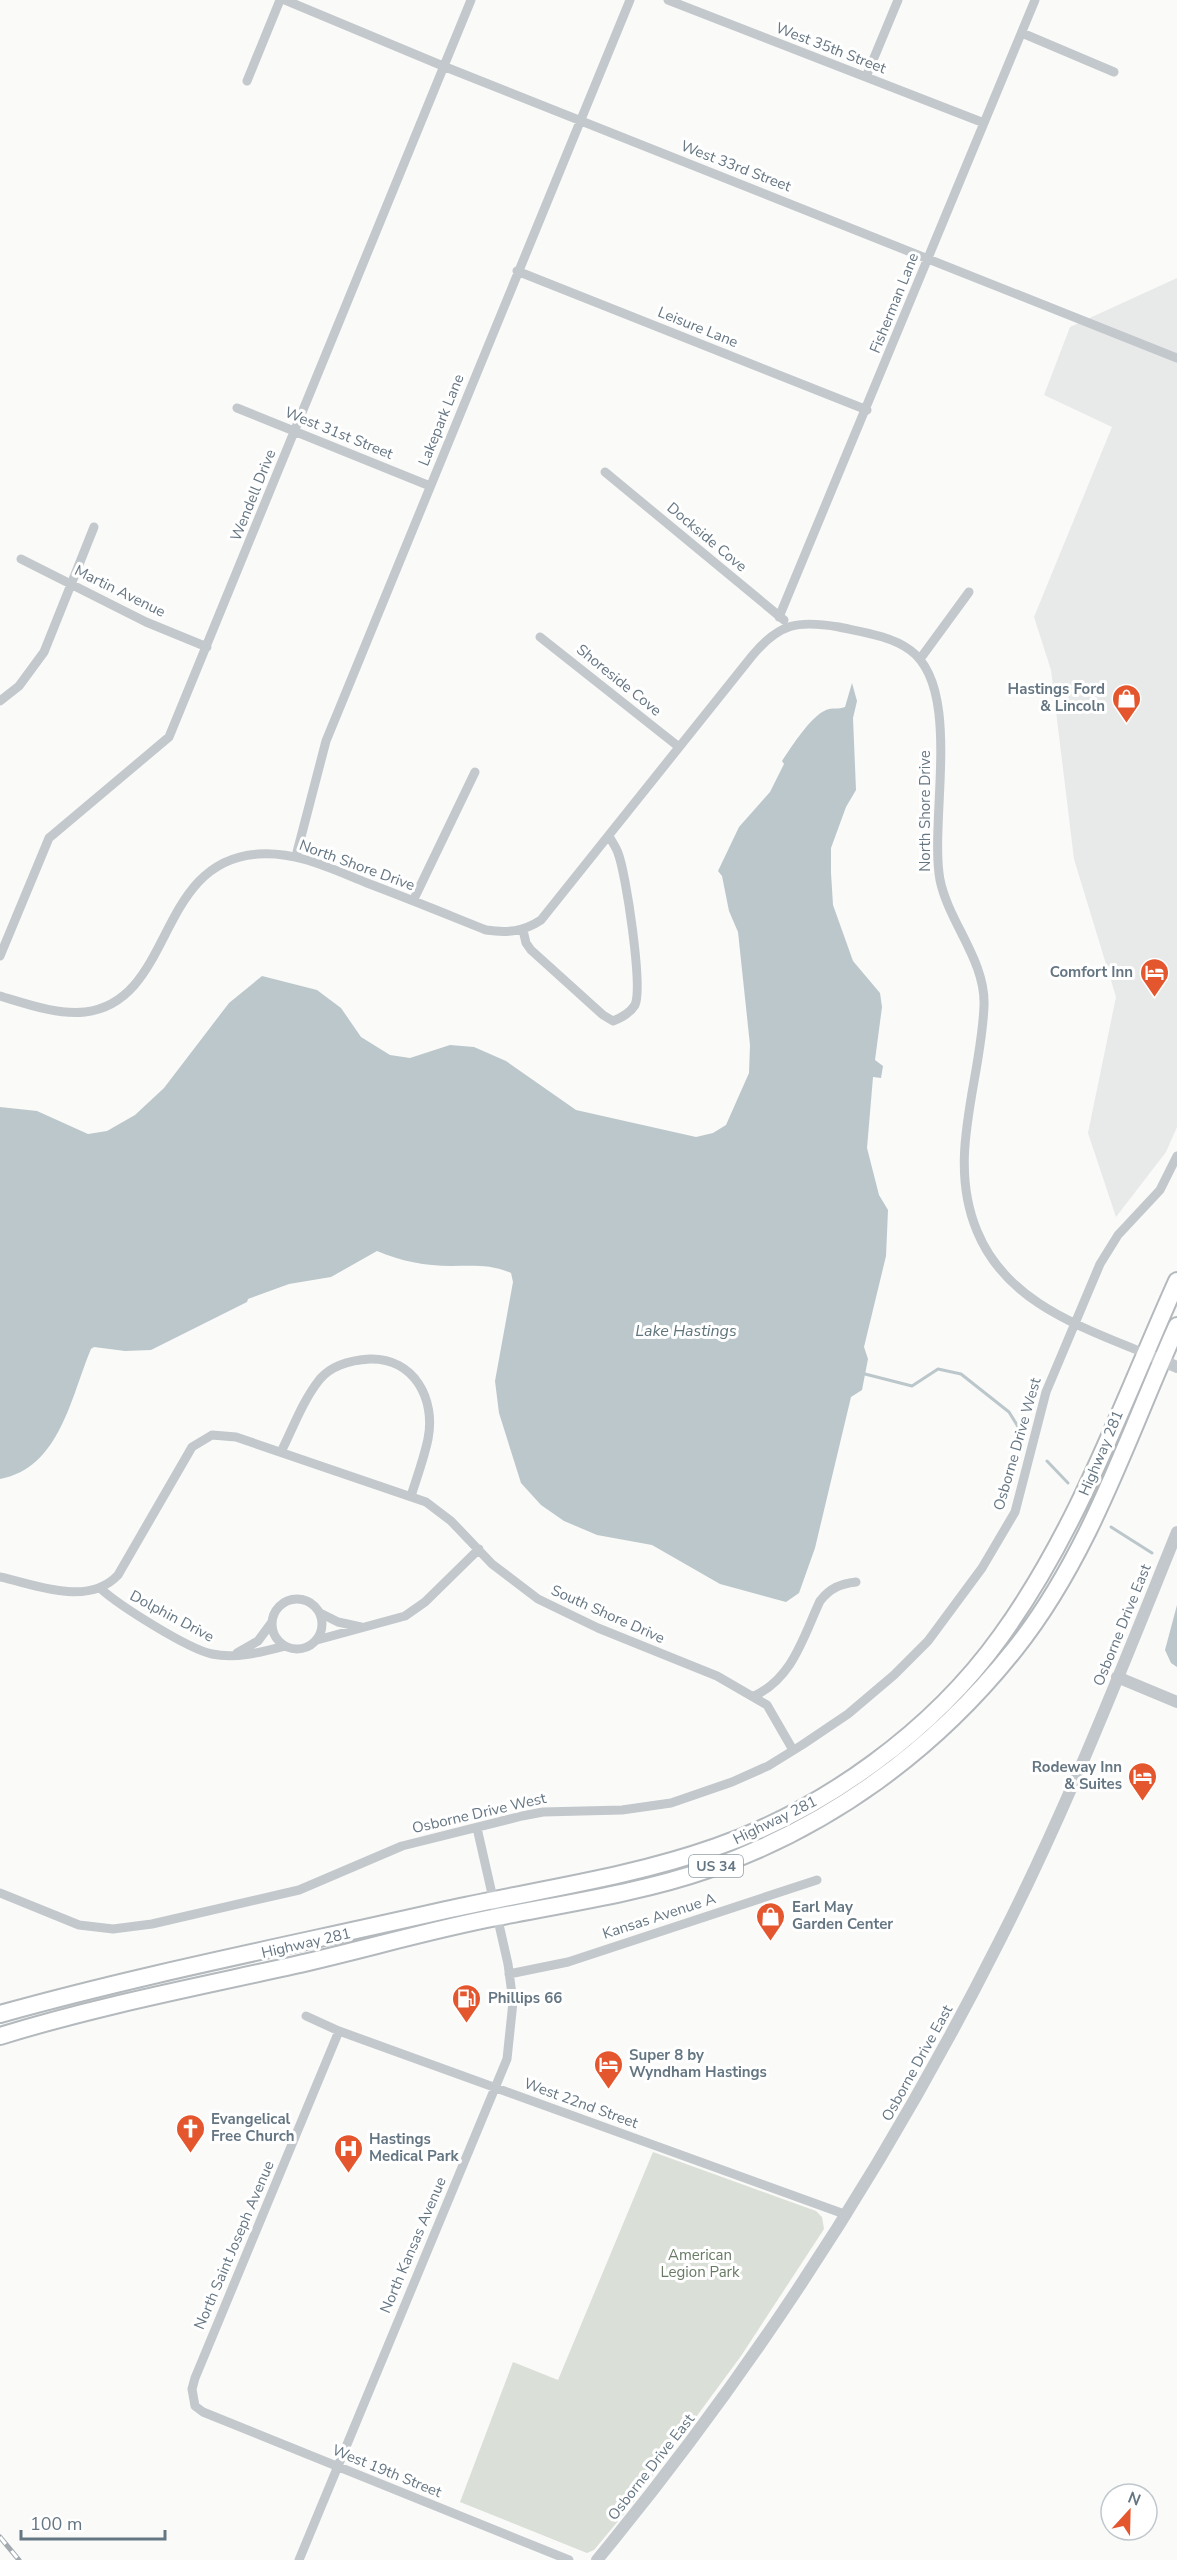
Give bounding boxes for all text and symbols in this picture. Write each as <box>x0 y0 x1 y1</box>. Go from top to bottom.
street label: West 35th Street <box>773 18 890 78</box>
street label: West 33rd Street <box>678 136 795 197</box>
street label: Fisherman Lane <box>865 250 923 356</box>
street label: Leisure Lane <box>655 302 741 352</box>
street label: Lakepark Lane <box>413 371 469 469</box>
street label: West 31st Street <box>282 402 397 464</box>
street label: Wendell Drive <box>226 446 280 544</box>
street label: Dockside Cove <box>663 498 751 576</box>
street label: Martin Avenue <box>71 560 169 622</box>
street label: Shoreside Cove <box>572 639 666 721</box>
place label: Hastings Ford & Lincoln <box>1008 679 1105 716</box>
shop icon: Hastings Ford & Lincoln <box>1110 682 1142 724</box>
street label: North Shore Drive <box>915 750 935 872</box>
street label: North Shore Drive <box>296 835 418 895</box>
hotel icon: Comfort Inn <box>1138 956 1170 998</box>
place label: Comfort Inn <box>1050 962 1133 982</box>
water label: Lake Hastings <box>635 1320 737 1342</box>
street label: Osborne Drive West <box>989 1375 1046 1513</box>
street label: Highway 281 <box>1074 1407 1128 1499</box>
street label: Osborne Drive East <box>1088 1560 1156 1689</box>
street label: South Shore Drive <box>548 1580 668 1648</box>
street label: Dolphin Drive <box>126 1585 218 1647</box>
place label: Rodeway Inn & Suites <box>1032 1757 1122 1794</box>
hotel icon: Rodeway Inn & Suites <box>1127 1760 1159 1802</box>
street label: Osborne Drive West <box>410 1788 549 1838</box>
street label: Highway 281 <box>730 1791 820 1849</box>
road number: US 34 <box>689 1855 743 1877</box>
street label: Kansas Avenue A <box>600 1888 718 1944</box>
place label: Earl May Garden Center <box>792 1897 893 1934</box>
shop icon: Earl May Garden Center <box>755 1900 787 1942</box>
street label: Highway 281 <box>259 1923 353 1963</box>
fuel station icon: Phillips 66 <box>451 1982 483 2024</box>
place label: Phillips 66 <box>488 1988 562 2008</box>
street label: Osborne Drive East <box>877 2001 958 2125</box>
place label: Super 8 by Wyndham Hastings <box>629 2045 767 2082</box>
hotel icon: Super 8 by Wyndham Hastings <box>592 2048 624 2090</box>
street label: West 22nd Street <box>521 2073 641 2133</box>
place label: Evangelical Free Church <box>211 2109 295 2146</box>
church icon: Evangelical Free Church <box>174 2112 206 2154</box>
place label: Hastings Medical Park <box>369 2129 460 2166</box>
hospital icon: Hastings Medical Park <box>332 2132 364 2174</box>
street label: North Saint Joseph Avenue <box>189 2157 279 2333</box>
street label: North Kansas Avenue <box>375 2174 451 2316</box>
park label: American Legion Park <box>661 2245 740 2282</box>
street label: Osborne Drive East <box>603 2409 699 2524</box>
street label: West 19th Street <box>329 2440 445 2502</box>
north arrow <box>1099 2482 1159 2542</box>
text: N <box>1125 2487 1144 2511</box>
scale bar <box>21 2503 165 2541</box>
text: 100 m <box>30 2512 82 2536</box>

